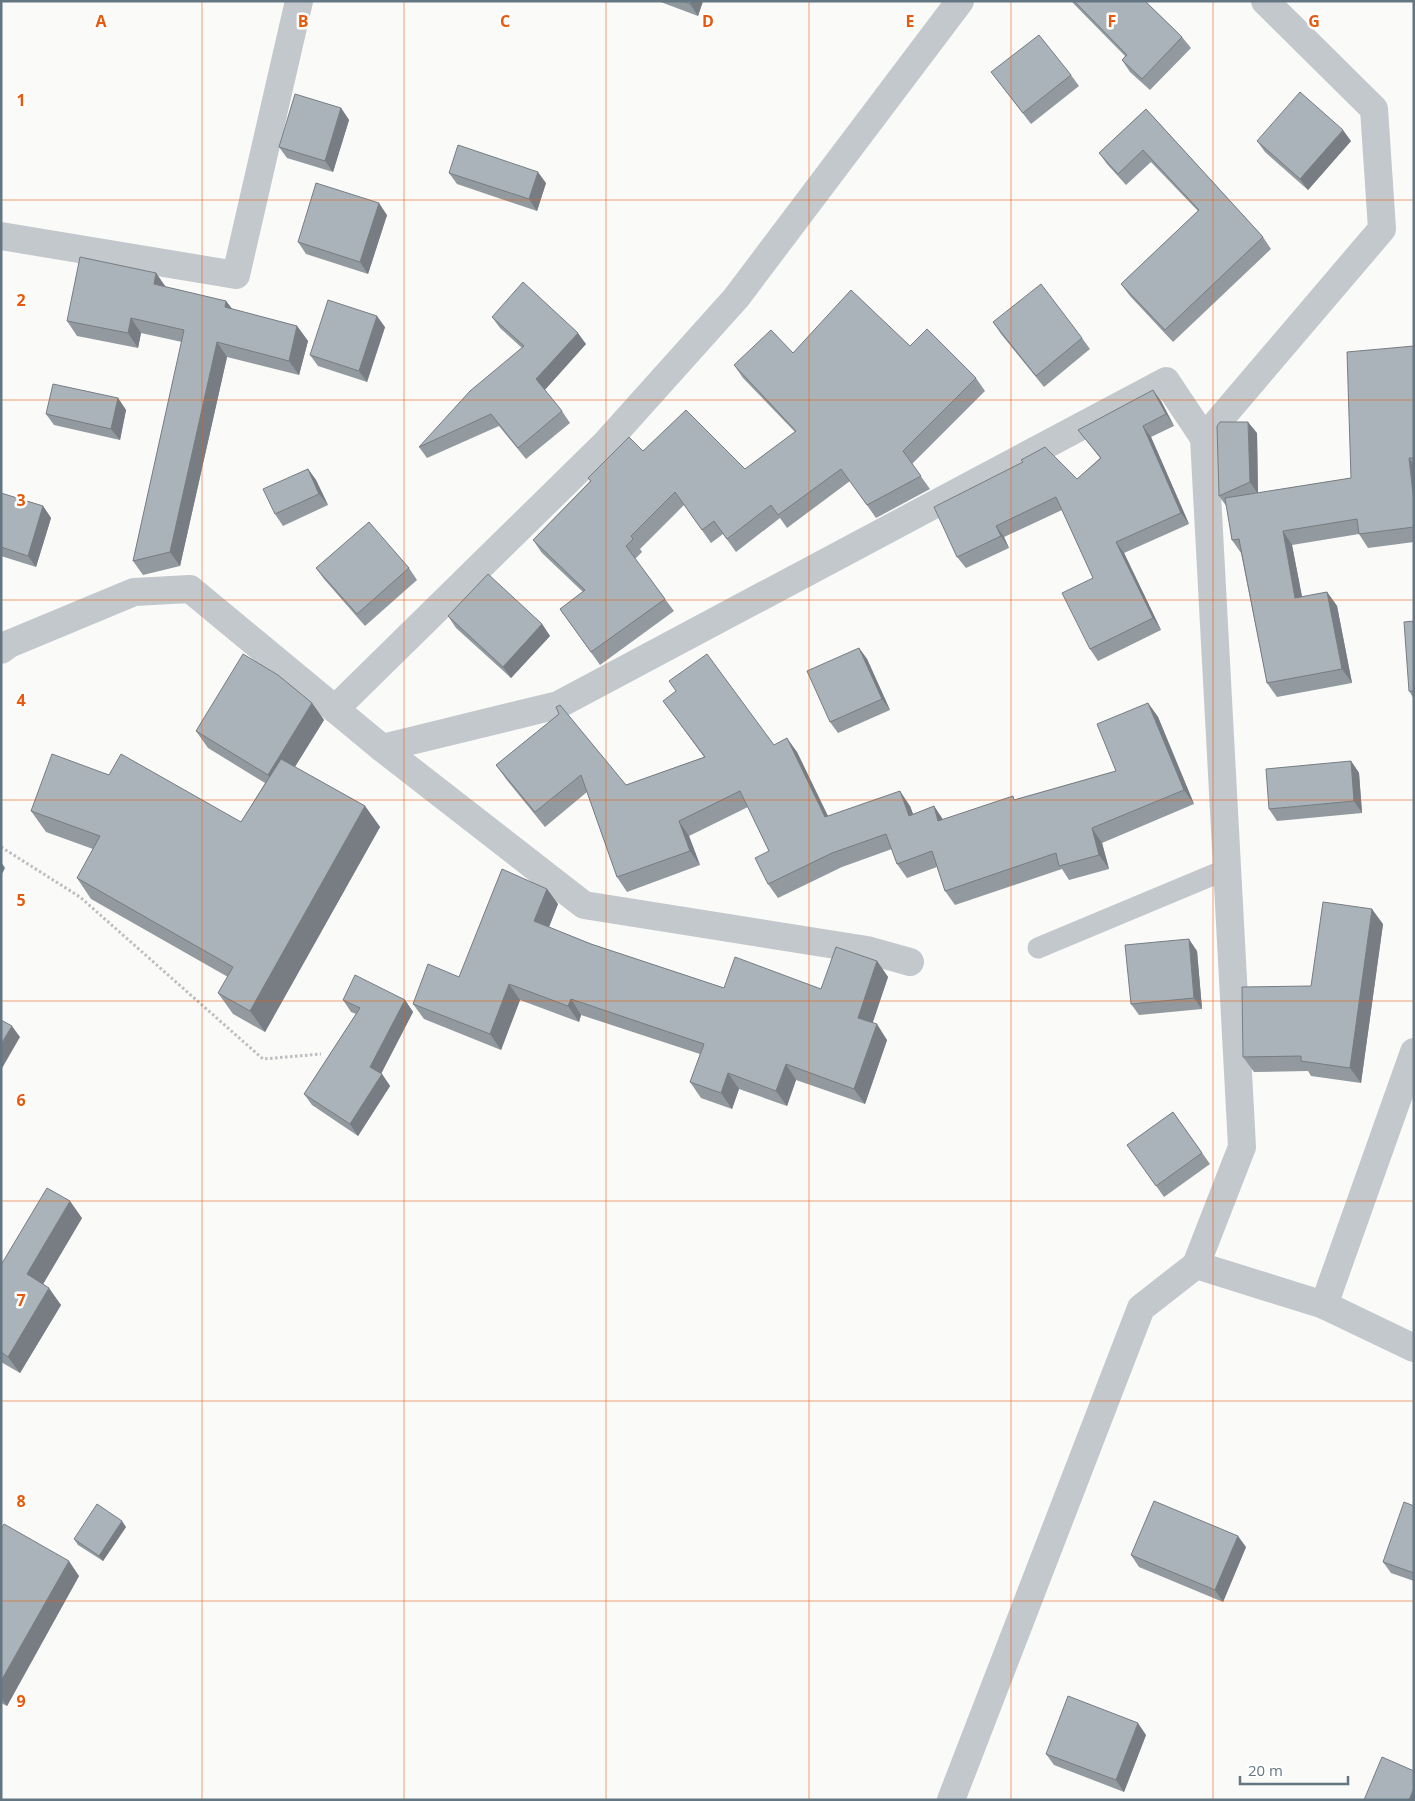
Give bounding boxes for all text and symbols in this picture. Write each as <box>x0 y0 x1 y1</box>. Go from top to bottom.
text: A <box>95 10 107 32</box>
text: B <box>298 10 308 32</box>
text: C <box>500 10 510 32</box>
text: D <box>702 10 714 32</box>
text: E <box>906 10 915 32</box>
text: F <box>1108 10 1116 32</box>
text: G <box>1308 10 1320 32</box>
text: 1 <box>16 89 26 111</box>
text: 2 <box>16 289 26 311</box>
text: 3 <box>16 489 26 511</box>
text: 4 <box>16 689 26 711</box>
text: 5 <box>16 889 26 911</box>
text: 6 <box>16 1089 26 1111</box>
text: 7 <box>16 1289 26 1311</box>
text: 8 <box>16 1490 26 1512</box>
text: 9 <box>16 1690 26 1712</box>
scale bar <box>1240 1754 1348 1786</box>
text: 20 m <box>1248 1760 1283 1780</box>

